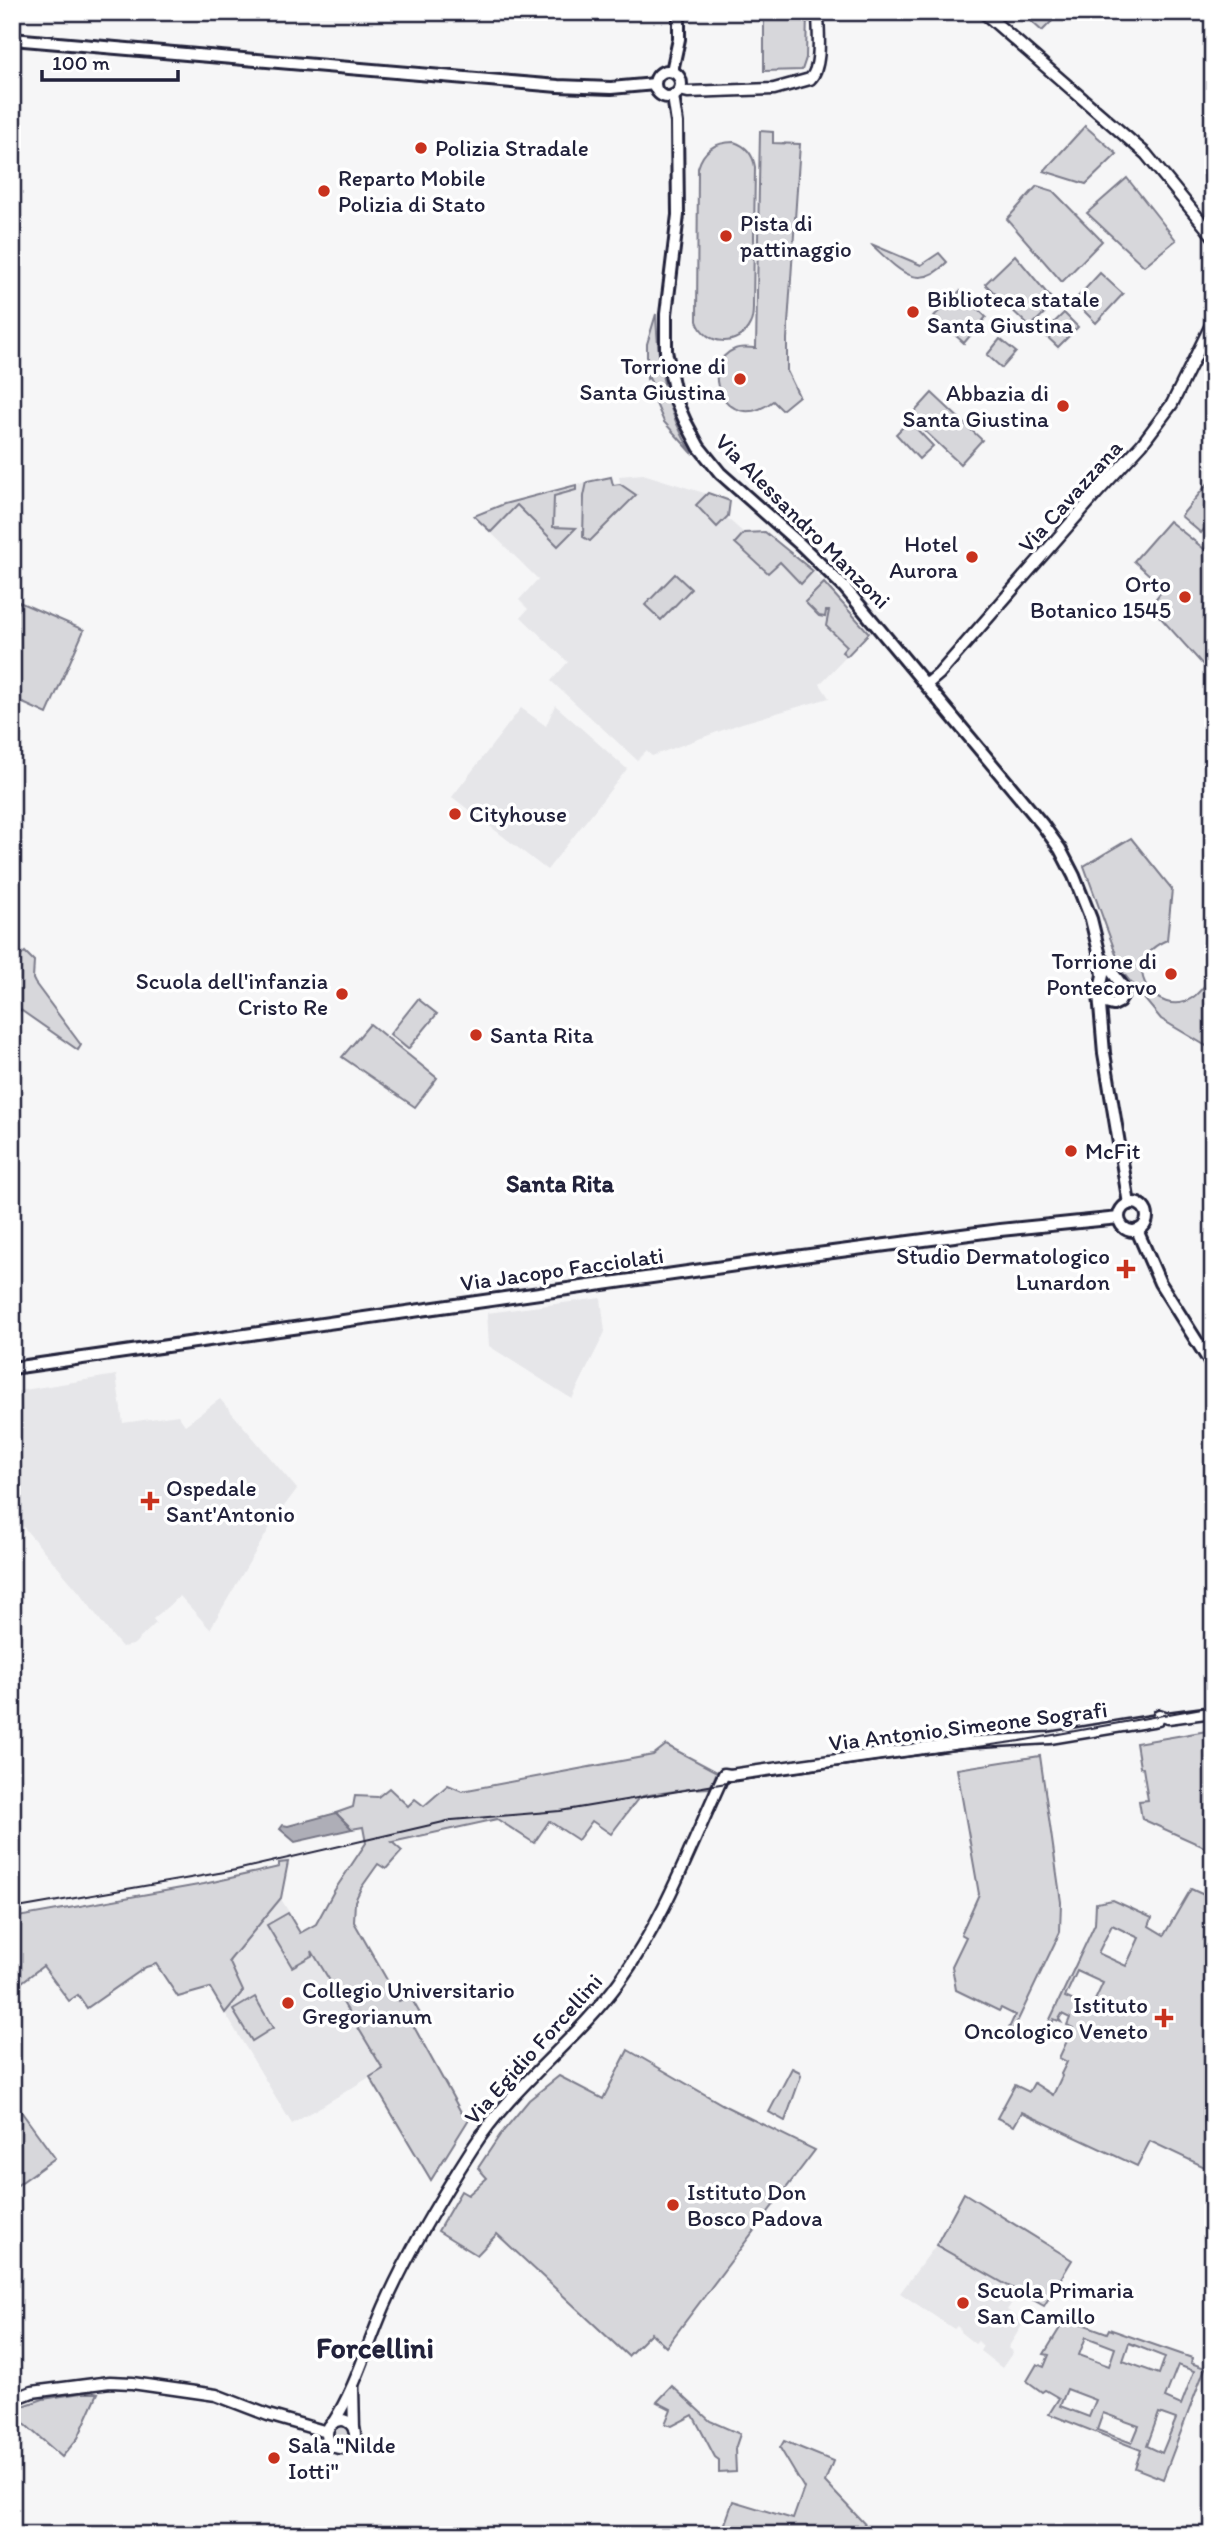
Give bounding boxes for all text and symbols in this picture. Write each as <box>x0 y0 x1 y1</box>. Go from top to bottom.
scale bar <box>42 38 178 82</box>
text: 100 m <box>52 50 110 75</box>
place label: Polizia Stradale <box>435 134 589 162</box>
marker: Polizia Stradale <box>413 140 429 156</box>
place label: Reparto Mobile Polizia di Stato <box>338 164 486 218</box>
marker: Reparto Mobile Polizia di Stato <box>316 183 332 199</box>
place label: Pista di pattinaggio <box>740 209 852 263</box>
marker: Pista di pattinaggio <box>718 228 734 244</box>
place label: Biblioteca statale Santa Giustina <box>927 285 1100 339</box>
marker: Biblioteca statale Santa Giustina <box>905 304 921 320</box>
place label: Torrione di Santa Giustina <box>579 352 726 406</box>
marker: Torrione di Santa Giustina <box>732 371 748 387</box>
place label: Abbazia di Santa Giustina <box>902 379 1049 433</box>
marker: Abbazia di Santa Giustina <box>1055 398 1071 414</box>
street label: Via Alessandro Manzoni <box>710 428 896 614</box>
street label: Via Cavazzana <box>1012 434 1128 558</box>
place label: Hotel Aurora <box>889 530 958 584</box>
marker: Hotel Aurora <box>964 549 980 565</box>
place label: Orto Botanico 1545 <box>1030 570 1171 624</box>
marker: Orto Botanico 1545 <box>1177 589 1193 605</box>
place label: Cityhouse <box>469 800 567 828</box>
marker: Cityhouse <box>447 806 463 822</box>
place label: Torrione di Pontecorvo <box>1046 947 1157 1001</box>
marker: Torrione di Pontecorvo <box>1163 966 1179 982</box>
place label: Scuola dell'infanzia Cristo Re <box>136 967 328 1021</box>
marker: Scuola dell'infanzia Cristo Re <box>334 986 350 1002</box>
place label: Santa Rita <box>490 1021 594 1049</box>
marker: Santa Rita <box>468 1027 484 1043</box>
place label: McFit <box>1085 1137 1141 1165</box>
marker: McFit <box>1063 1143 1079 1159</box>
district label: Santa Rita <box>506 1169 615 1198</box>
street label: Via Jacopo Facciolati <box>459 1241 665 1297</box>
place label: Studio Dermatologico Lunardon <box>896 1242 1110 1296</box>
marker: Studio Dermatologico Lunardon <box>1116 1259 1136 1279</box>
place label: Ospedale Sant'Antonio <box>166 1474 295 1528</box>
marker: Ospedale Sant'Antonio <box>140 1491 160 1511</box>
street label: Via Antonio Simeone Sografi <box>827 1695 1109 1757</box>
street label: Via Egidio Forcellini <box>458 1968 608 2130</box>
place label: Collegio Universitario Gregorianum <box>302 1976 515 2030</box>
place label: Istituto Oncologico Veneto <box>964 1991 1148 2045</box>
marker: Collegio Universitario Gregorianum <box>280 1995 296 2011</box>
marker: Istituto Oncologico Veneto <box>1154 2008 1174 2028</box>
place label: Istituto Don Bosco Padova <box>687 2178 823 2232</box>
marker: Istituto Don Bosco Padova <box>665 2197 681 2213</box>
place label: Scuola Primaria San Camillo <box>977 2276 1134 2330</box>
marker: Scuola Primaria San Camillo <box>955 2295 971 2311</box>
district label: Forcellini <box>316 2329 434 2366</box>
place label: Sala "Nilde Iotti" <box>288 2431 396 2485</box>
marker: Sala "Nilde Iotti" <box>266 2450 282 2466</box>

